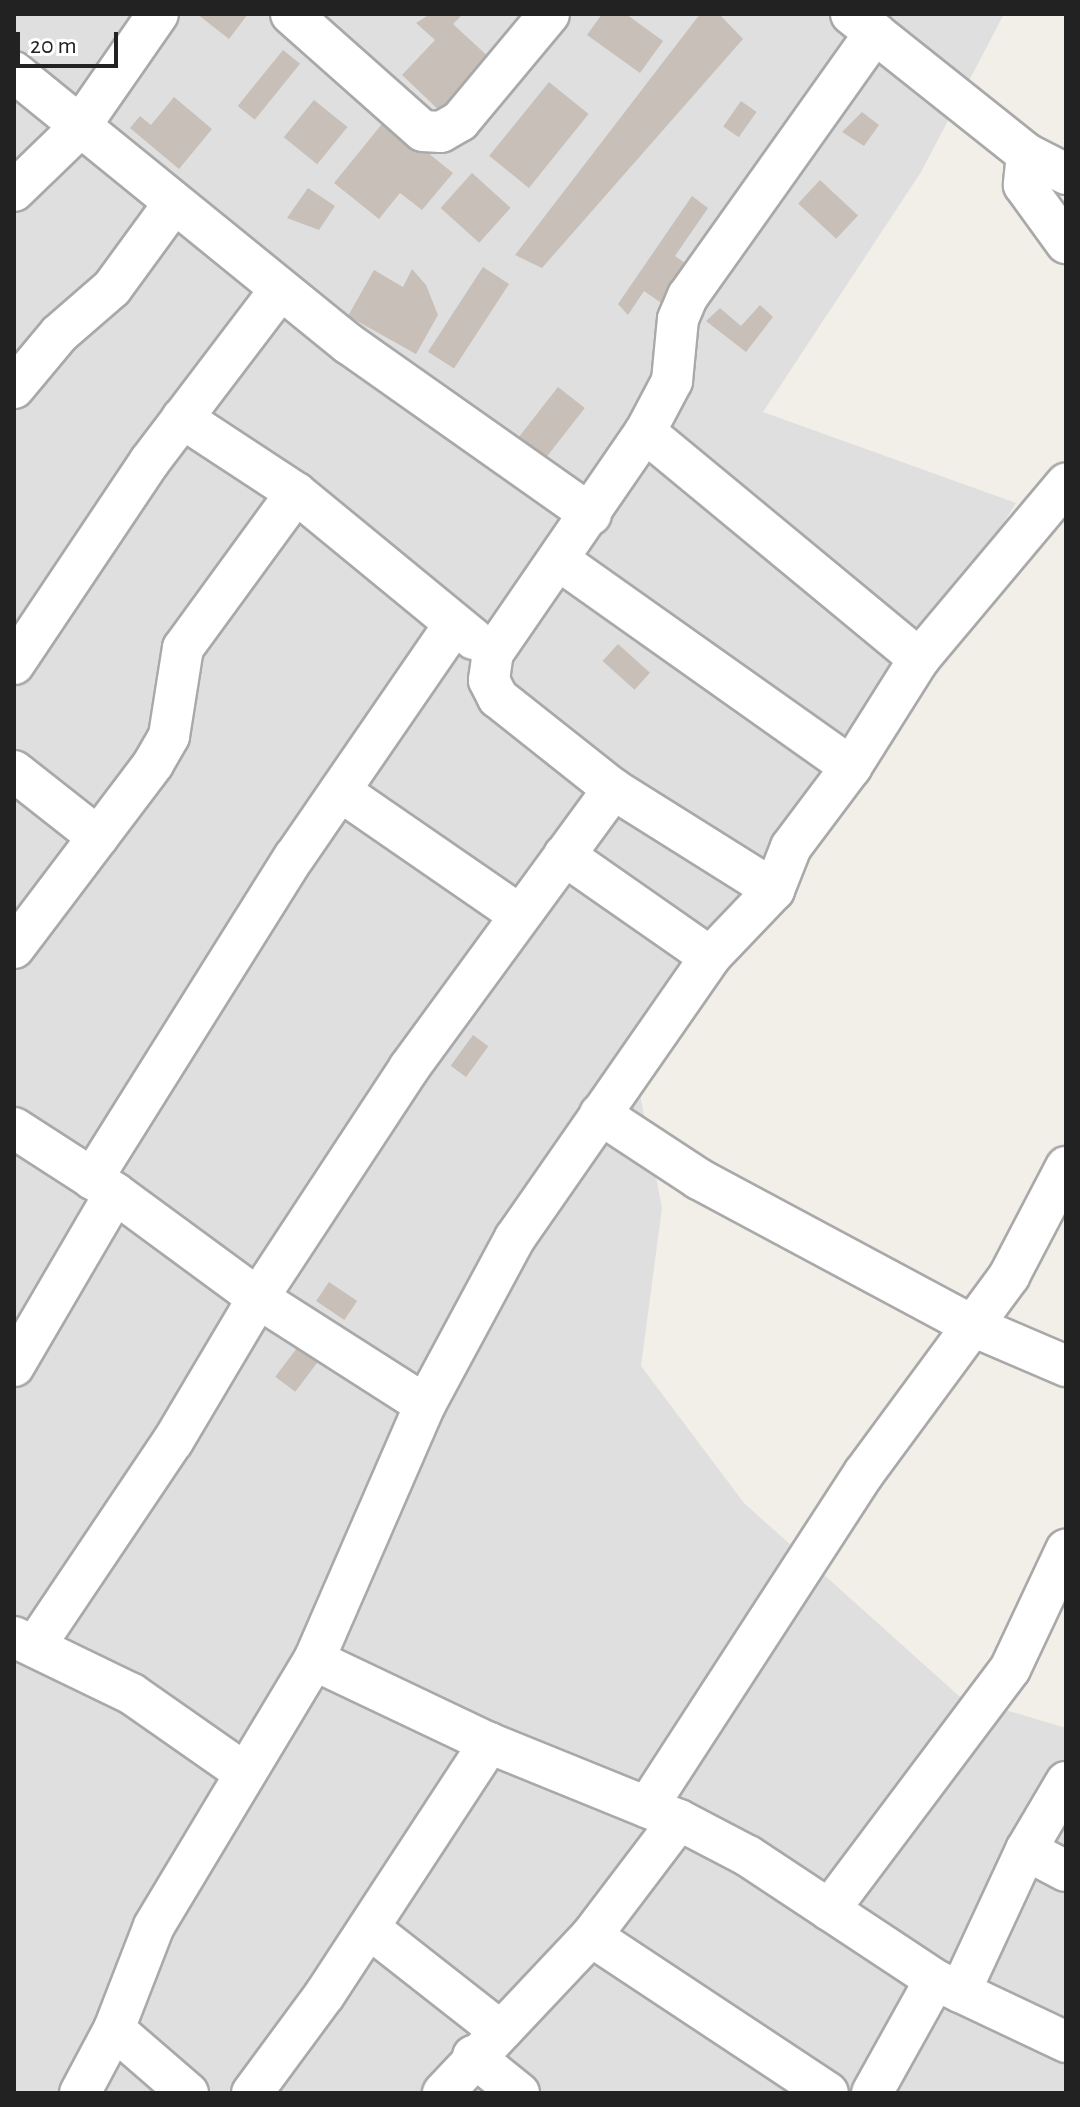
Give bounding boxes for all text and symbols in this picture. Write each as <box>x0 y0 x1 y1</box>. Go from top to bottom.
scale bar <box>20 16 122 66</box>
text: 20 m <box>30 34 77 58</box>

